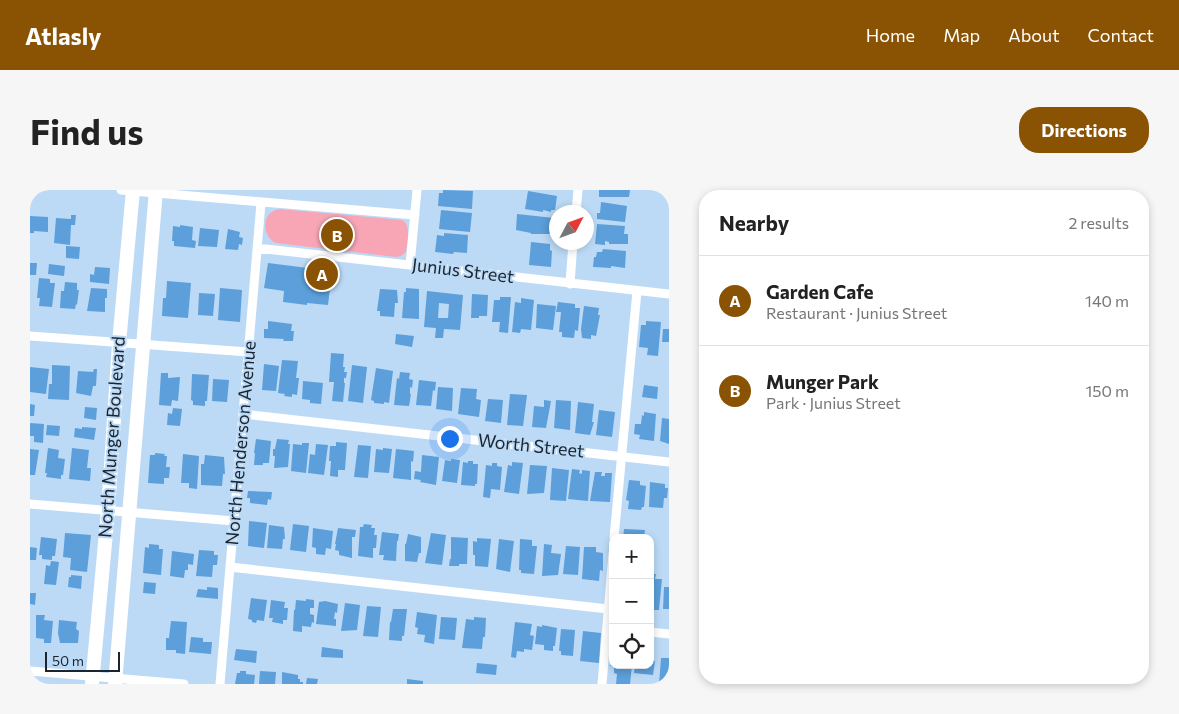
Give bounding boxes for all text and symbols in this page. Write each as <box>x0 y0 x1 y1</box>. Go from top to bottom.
text: Atlasly <box>25 21 102 50</box>
text: Home <box>866 24 915 46</box>
text: Map <box>943 24 980 46</box>
text: About <box>1008 24 1060 46</box>
text: Contact <box>1088 24 1154 46</box>
button: Directions <box>1019 107 1149 153</box>
text: Find us <box>30 109 144 152</box>
north arrow <box>549 205 594 250</box>
text: Nearby <box>719 210 789 235</box>
text: 2 results <box>1068 213 1129 232</box>
pin: B <box>321 216 353 254</box>
street label: Junius Street <box>411 253 515 287</box>
pin: A <box>306 255 338 293</box>
text: Garden Cafe <box>766 280 874 303</box>
text: A <box>729 291 741 310</box>
text: 140 m <box>1085 291 1129 310</box>
text: Restaurant · Junius Street <box>766 303 947 322</box>
street label: North Munger Boulevard <box>93 335 129 538</box>
street label: North Henderson Avenue <box>220 340 260 546</box>
text: Munger Park <box>766 370 879 393</box>
text: B <box>730 381 740 400</box>
text: 150 m <box>1086 381 1129 400</box>
text: Park · Junius Street <box>766 393 901 412</box>
your location <box>437 426 463 452</box>
street label: Worth Street <box>477 428 586 462</box>
map controls <box>609 534 654 669</box>
button: + <box>609 534 654 579</box>
button: − <box>609 579 654 624</box>
button: locate <box>609 624 654 669</box>
scale bar <box>45 649 120 672</box>
text: 50 m <box>52 652 84 669</box>

